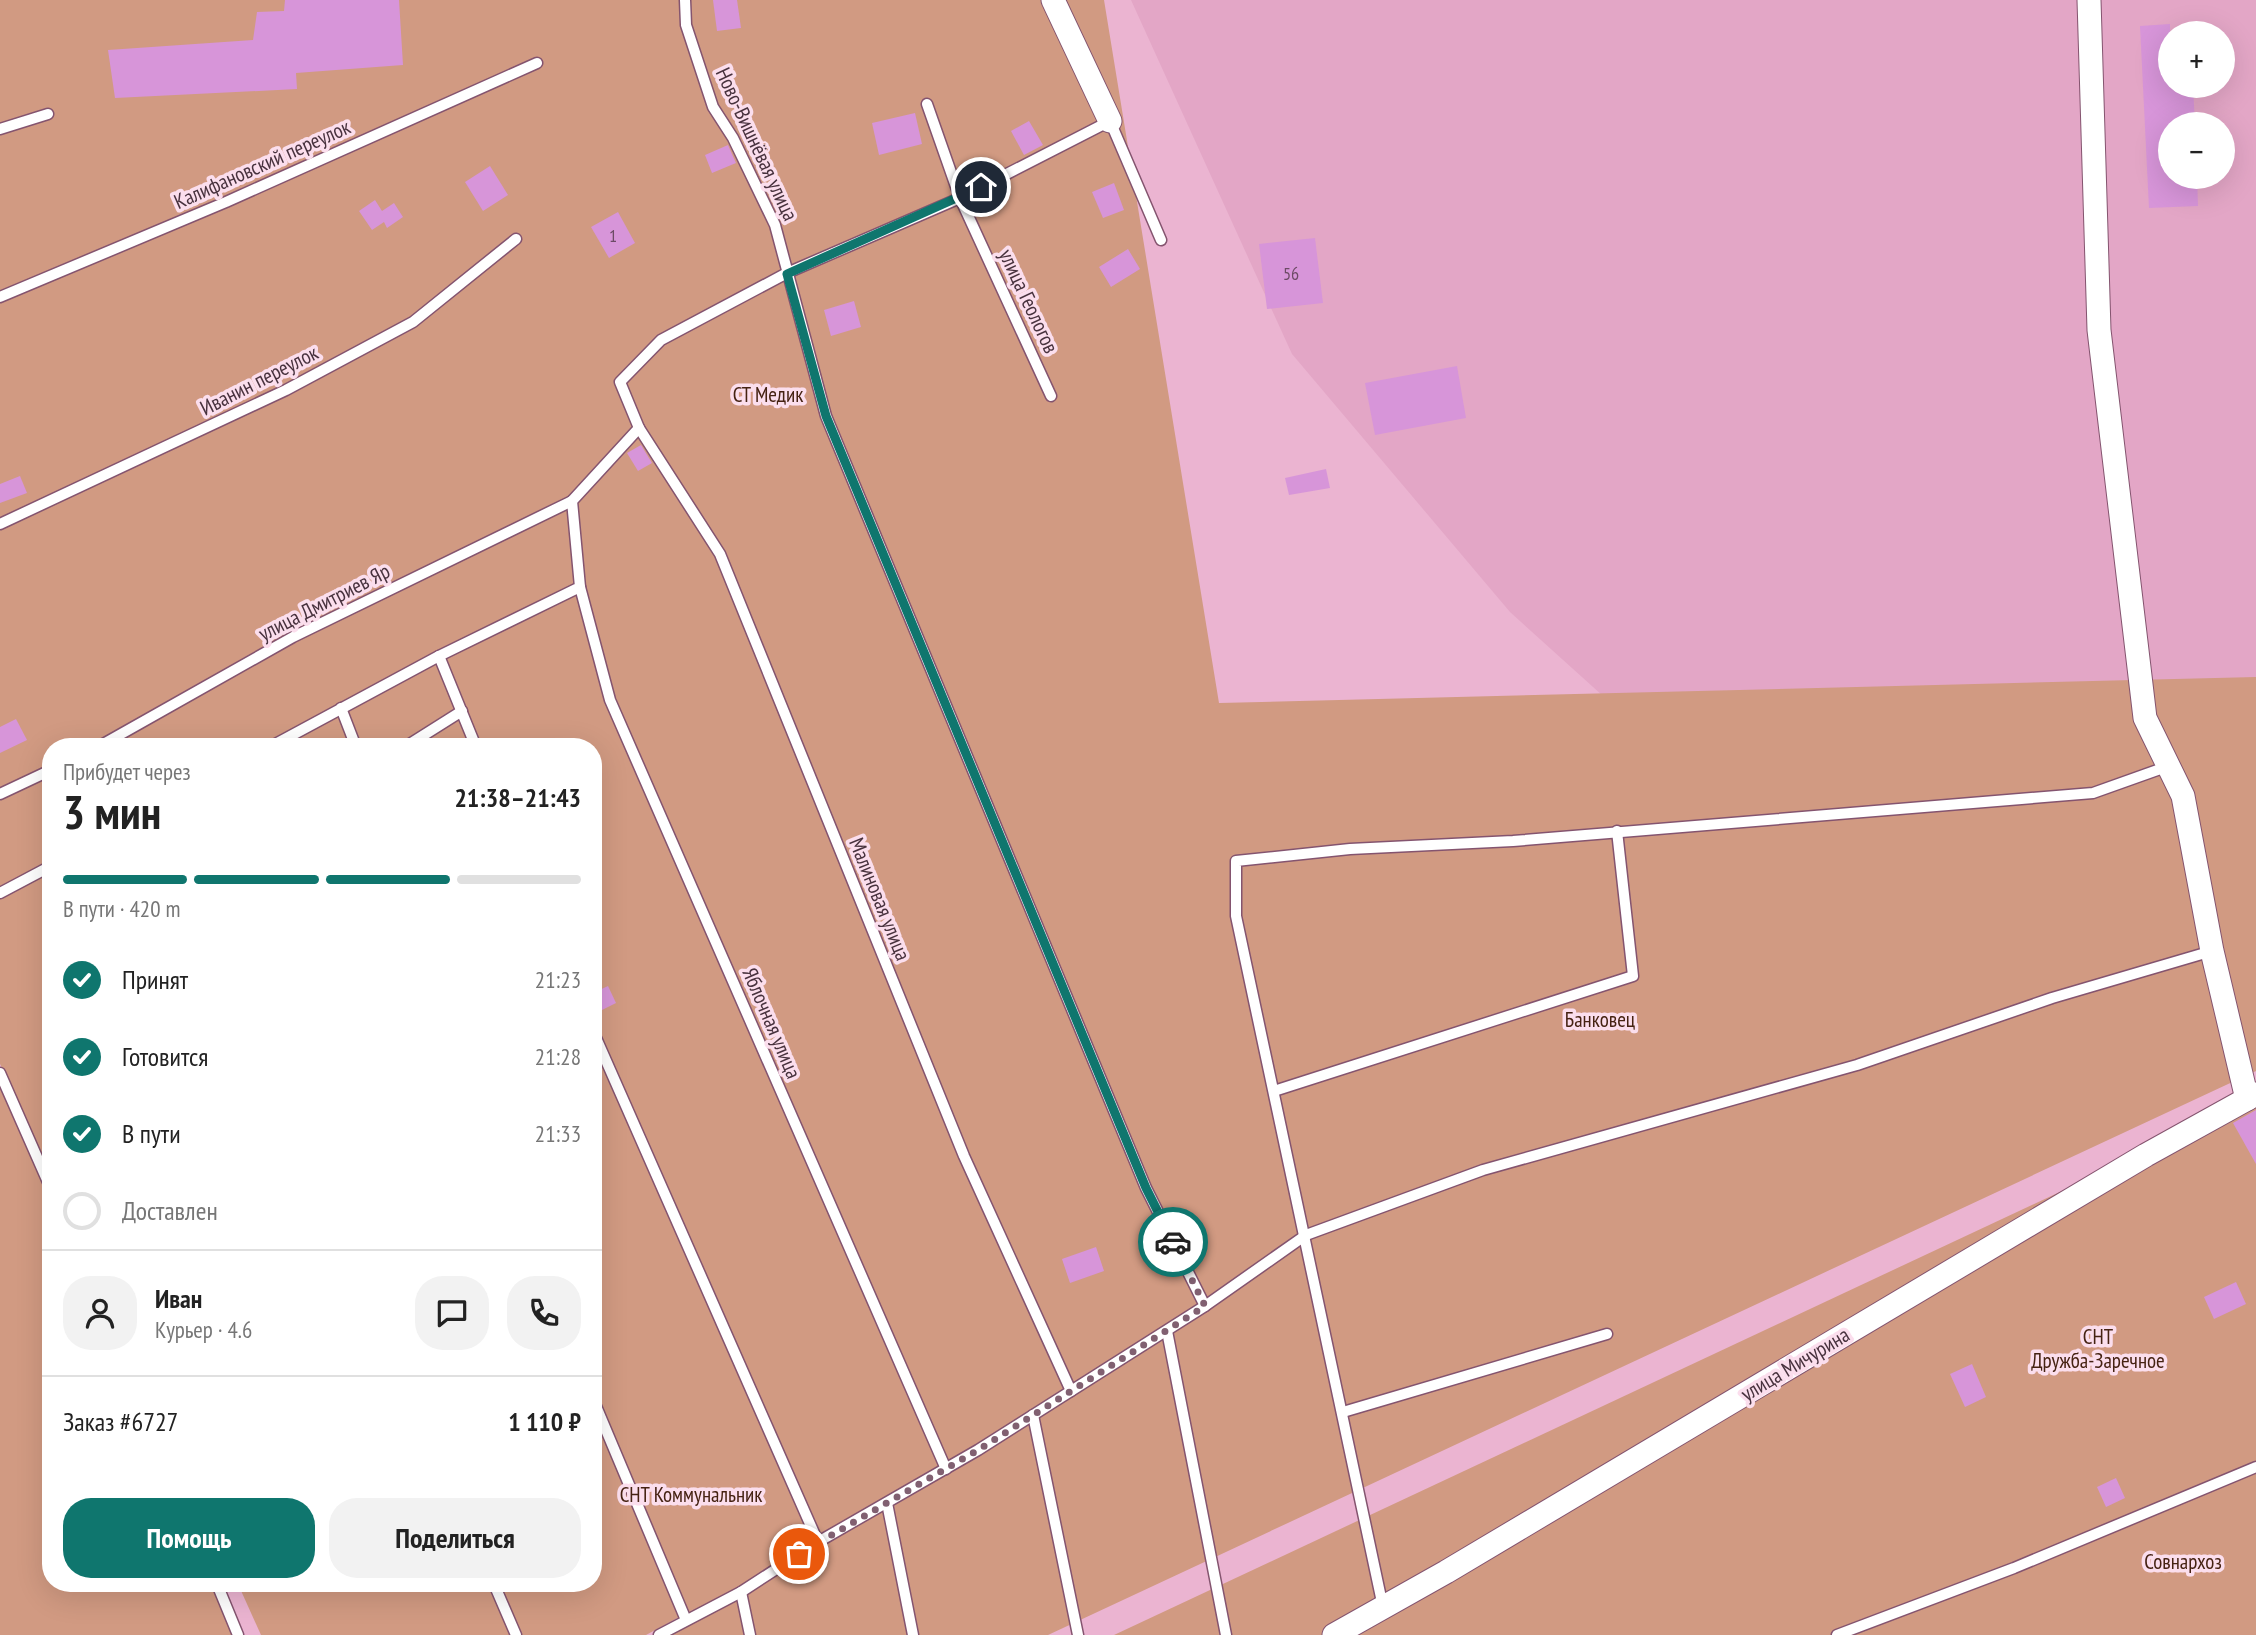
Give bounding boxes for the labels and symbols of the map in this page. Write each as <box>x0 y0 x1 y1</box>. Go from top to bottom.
street label: Ново-Вишнёвая улица <box>710 63 804 225</box>
street label: Калифановский переулок <box>170 113 354 215</box>
pin <box>951 157 1011 217</box>
house number: 1 <box>609 224 617 247</box>
street label: улица Геологов <box>993 245 1065 357</box>
house number: 56 <box>1283 262 1299 285</box>
street label: Иванин переулок <box>195 339 323 421</box>
park label: СТ Медик <box>733 381 803 408</box>
street label: улица Дмитриев Яр <box>254 557 394 647</box>
street label: Малиновая улица <box>843 834 917 964</box>
street label: Яблочная улица <box>737 964 807 1082</box>
park label: Банковец <box>1565 1006 1635 1033</box>
courier <box>1138 1207 1208 1277</box>
street label: улица Мичурина <box>1736 1321 1854 1407</box>
park label: СНТ Дружба-Заречное <box>2031 1323 2165 1374</box>
park label: СНТ Коммунальник <box>620 1481 762 1508</box>
pin <box>769 1524 829 1584</box>
park label: Совнархоз <box>2144 1548 2222 1575</box>

